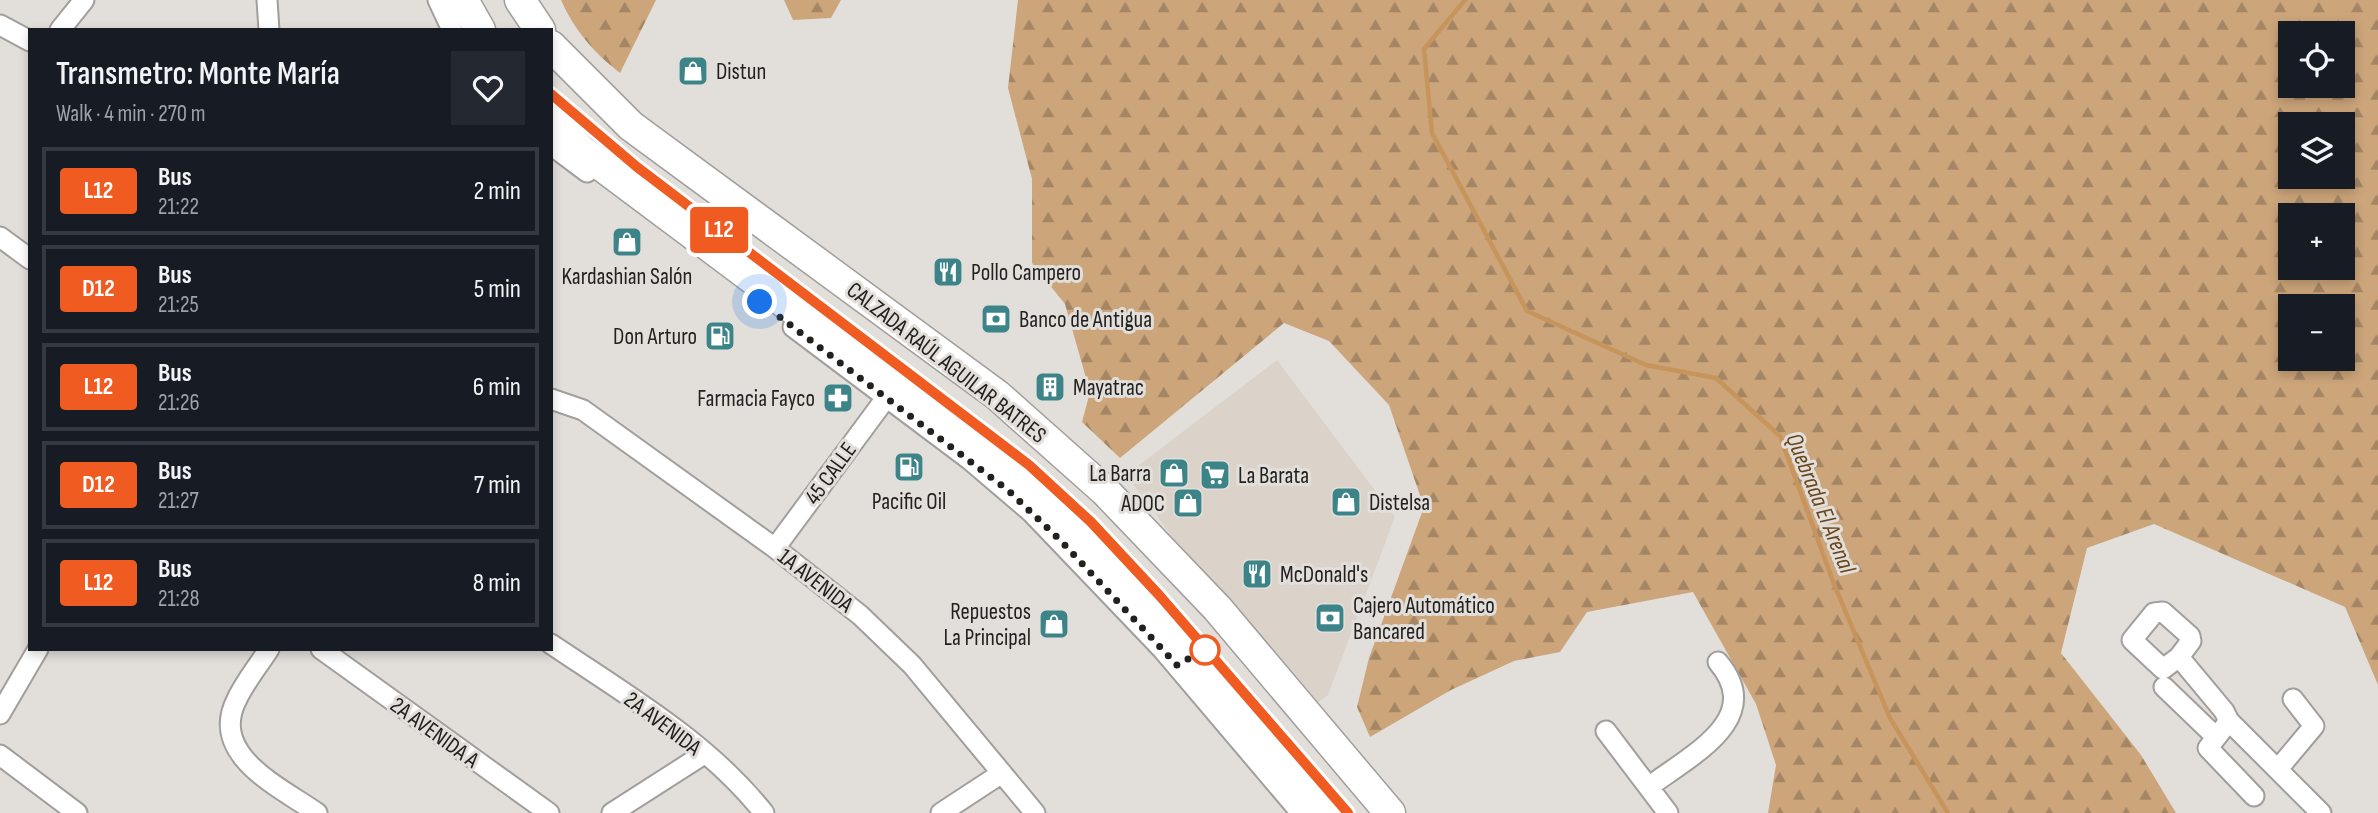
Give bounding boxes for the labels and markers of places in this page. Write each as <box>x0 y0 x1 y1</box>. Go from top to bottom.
shop icon: Distun <box>676 54 710 88</box>
place label: Distun <box>716 58 766 86</box>
shop icon: Kardashian Salón <box>610 225 644 259</box>
restaurant icon: Pollo Campero <box>931 255 965 289</box>
place label: Pollo Campero <box>971 259 1081 287</box>
place label: Kardashian Salón <box>562 263 692 291</box>
bank icon: Banco de Antigua <box>979 302 1013 336</box>
place label: Banco de Antigua <box>1019 306 1152 334</box>
fuel station icon: Don Arturo <box>703 319 737 353</box>
place label: Don Arturo <box>613 323 697 351</box>
building icon: Mayatrac <box>1033 370 1067 404</box>
place label: Mayatrac <box>1073 374 1144 402</box>
pharmacy icon: Farmacia Fayco <box>821 381 855 415</box>
place label: Farmacia Fayco <box>697 385 815 413</box>
fuel station icon: Pacific Oil <box>892 450 926 484</box>
shop icon: La Barra <box>1157 456 1191 490</box>
supermarket icon: La Barata <box>1198 458 1232 492</box>
place label: La Barra <box>1089 460 1151 488</box>
place label: La Barata <box>1238 462 1309 490</box>
shop icon: Distelsa <box>1329 485 1363 519</box>
shop icon: ADOC <box>1171 486 1205 520</box>
place label: Pacific Oil <box>872 488 946 516</box>
place label: Distelsa <box>1369 489 1430 517</box>
place label: ADOC <box>1120 490 1165 518</box>
restaurant icon: McDonald's <box>1240 557 1274 591</box>
place label: McDonald's <box>1280 561 1368 589</box>
place label: Cajero Automático Bancared <box>1353 592 1495 646</box>
place label: Repuestos La Principal <box>943 598 1031 652</box>
bank icon: Cajero Automático Bancared <box>1313 601 1347 635</box>
shop icon: Repuestos La Principal <box>1037 607 1071 641</box>
unlabelled marker <box>1190 635 1220 665</box>

